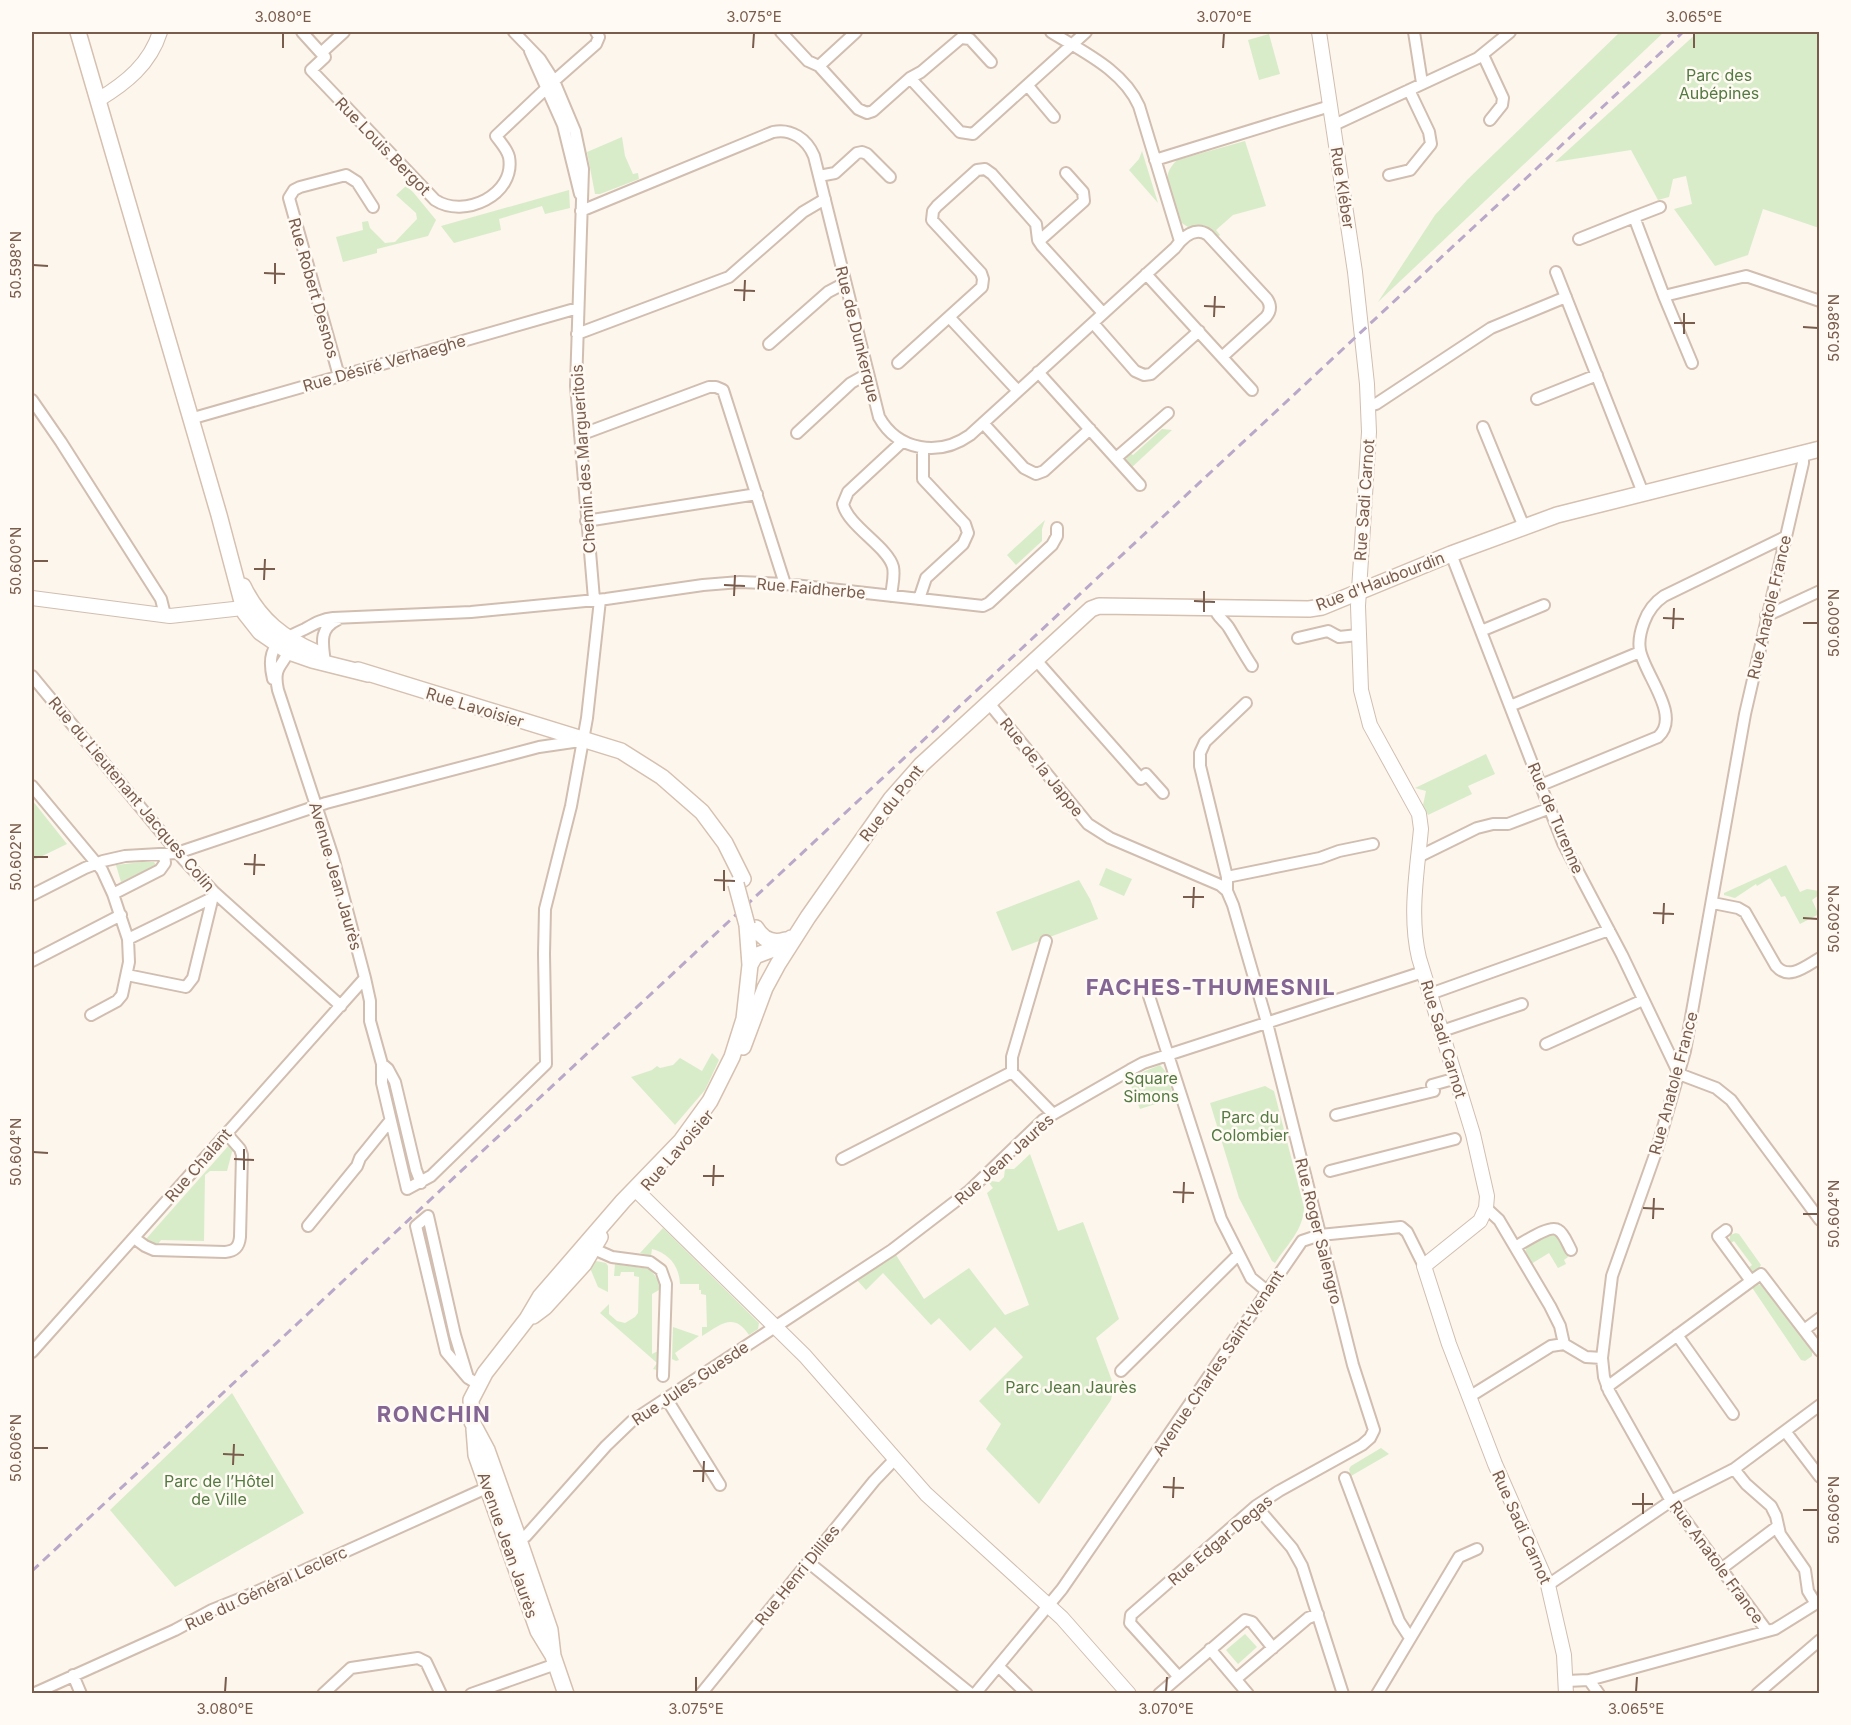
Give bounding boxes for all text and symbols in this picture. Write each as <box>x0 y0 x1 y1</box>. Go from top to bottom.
text: 3.080°E <box>255 7 311 26</box>
text: 3.075°E <box>726 7 782 26</box>
text: 3.070°E <box>1196 7 1252 26</box>
text: 3.065°E <box>1666 7 1722 26</box>
park label: Parc des Aubépines <box>1679 65 1759 103</box>
street label: Rue Louis Bergot <box>331 93 435 199</box>
street label: Rue Kléber <box>1327 146 1359 230</box>
street label: Rue Robert Desnos <box>284 215 344 361</box>
text: 50.598°N <box>6 231 25 299</box>
street label: Rue de Dunkerque <box>831 264 885 404</box>
text: 50.598°N <box>1824 294 1843 362</box>
street label: Rue Désiré Verhaeghe <box>300 330 468 396</box>
street label: Chemin des Margueritois <box>566 364 600 554</box>
street label: Rue Sadi Carnot <box>1350 438 1378 562</box>
text: 50.600°N <box>6 527 25 595</box>
street label: Rue Anatole France <box>1743 533 1795 681</box>
street label: Rue d'Haubourdin <box>1313 547 1447 615</box>
street label: Rue Faidherbe <box>756 573 866 603</box>
text: 50.600°N <box>1824 589 1843 657</box>
street label: Rue Lavoisier <box>424 683 526 731</box>
street label: Rue du Lieutenant Jacques Colin <box>45 692 219 896</box>
street label: Rue de la Jappe <box>996 713 1088 821</box>
street label: Rue de Turenne <box>1524 759 1588 877</box>
street label: Rue du Pont <box>855 761 927 845</box>
street label: Avenue Jean Jaurès <box>305 800 367 952</box>
text: 50.602°N <box>6 823 25 891</box>
text: 50.602°N <box>1824 885 1843 953</box>
district label: FACHES-THUMESNIL <box>1086 974 1336 1000</box>
street label: Rue Sadi Carnot <box>1417 978 1471 1100</box>
street label: Rue Anatole France <box>1644 1009 1702 1157</box>
park label: Square Simons <box>1123 1068 1179 1106</box>
street label: Rue Lavoisier <box>636 1105 718 1195</box>
park label: Parc du Colombier <box>1211 1107 1289 1145</box>
street label: Rue Jean Jaurès <box>950 1109 1058 1209</box>
text: 50.604°N <box>6 1118 25 1186</box>
street label: Rue Chalant <box>161 1124 235 1206</box>
street label: Rue Roger Salengro <box>1291 1156 1347 1306</box>
text: 50.604°N <box>1824 1180 1843 1248</box>
street label: Avenue Charles Saint-Venant <box>1148 1266 1288 1460</box>
street label: Rue Jules Guesde <box>628 1337 752 1429</box>
park label: Parc Jean Jaurès <box>1005 1377 1137 1397</box>
district label: RONCHIN <box>377 1401 491 1427</box>
text: 50.606°N <box>6 1414 25 1482</box>
street label: Rue Sadi Carnot <box>1488 1467 1556 1587</box>
street label: Avenue Jean Jaurès <box>474 1469 542 1621</box>
park label: Parc de l’Hôtel de Ville <box>164 1471 274 1509</box>
text: 50.606°N <box>1824 1476 1843 1544</box>
street label: Rue Edgar Degas <box>1164 1490 1276 1590</box>
street label: Rue Anatole France <box>1666 1497 1768 1627</box>
street label: Rue Henri Dillies <box>750 1521 844 1629</box>
street label: Rue du Général Leclerc <box>182 1542 350 1634</box>
text: 3.080°E <box>197 1699 253 1718</box>
text: 3.075°E <box>668 1699 724 1718</box>
text: 3.070°E <box>1138 1699 1194 1718</box>
text: 3.065°E <box>1608 1699 1664 1718</box>

